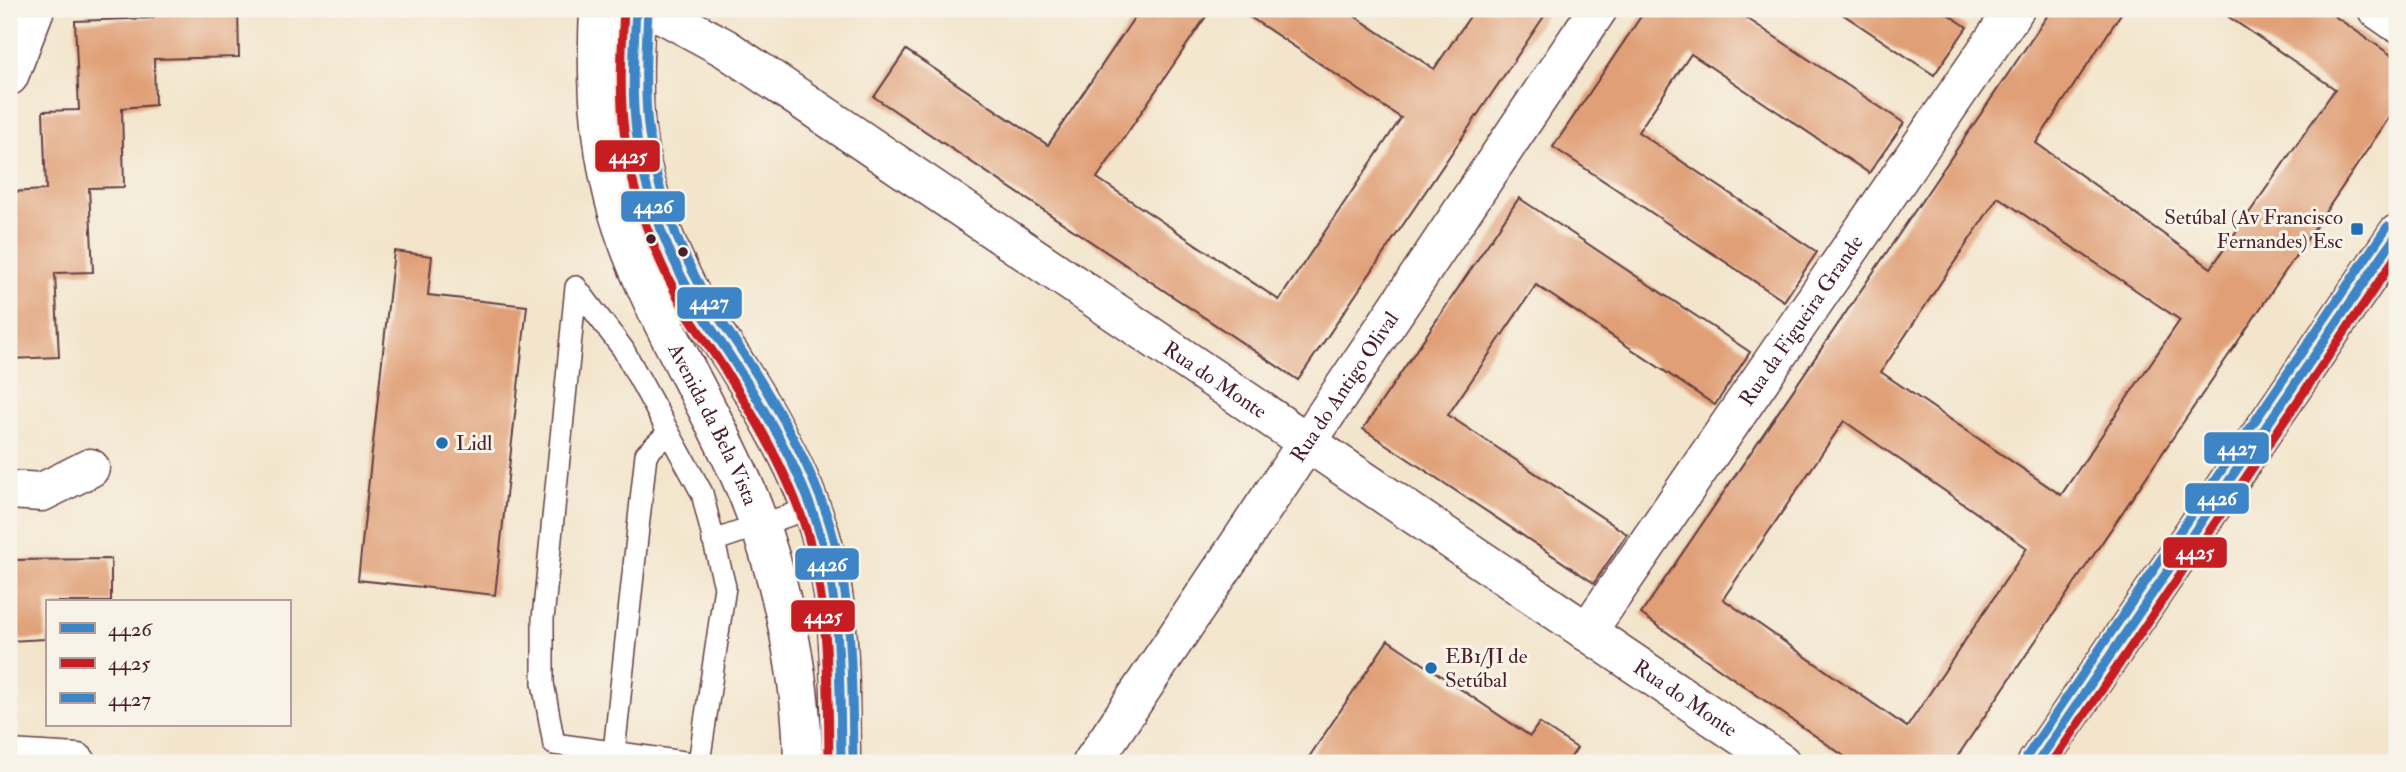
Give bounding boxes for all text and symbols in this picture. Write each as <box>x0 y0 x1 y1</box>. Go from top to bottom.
line badge: 4425 <box>594 139 661 173</box>
text: 4425 <box>608 145 648 169</box>
line badge: 4426 <box>620 190 686 223</box>
text: 4426 <box>632 195 674 219</box>
place label: Setúbal (Av Francisco Fernandes) Esc <box>2164 204 2344 255</box>
marker: Setúbal (Av Francisco Fernandes) Esc <box>2349 221 2365 237</box>
street label: Rua da Figueira Grande <box>1733 230 1869 411</box>
unlabelled marker <box>644 232 658 246</box>
unlabelled marker <box>676 245 690 259</box>
line badge: 4427 <box>676 286 743 320</box>
text: 4427 <box>689 291 729 315</box>
street label: Rua do Antigo Olival <box>1284 306 1405 467</box>
street label: Rua do Monte <box>1158 335 1272 425</box>
street label: Avenida da Bela Vista <box>661 338 764 510</box>
place label: Lidl <box>456 430 493 457</box>
line badge: 4427 <box>2203 431 2270 465</box>
marker: Lidl <box>434 435 450 451</box>
text: 4427 <box>2217 437 2257 461</box>
line badge: 4426 <box>2184 482 2250 515</box>
text: 4426 <box>2196 487 2238 511</box>
line badge: 4425 <box>2162 536 2228 569</box>
text: 4425 <box>2175 541 2215 565</box>
line badge: 4426 <box>794 547 860 581</box>
text: 4426 <box>806 553 848 577</box>
line badge: 4425 <box>790 599 856 633</box>
legend <box>46 600 290 726</box>
text: 4425 <box>803 605 843 629</box>
text: 4426 <box>108 616 153 643</box>
place label: EB1/JI de Setúbal <box>1445 643 1528 694</box>
text: 4425 <box>108 650 151 677</box>
street label: Rua do Monte <box>1628 653 1743 743</box>
marker: EB1/JI de Setúbal <box>1423 660 1439 676</box>
text: 4427 <box>108 686 151 713</box>

